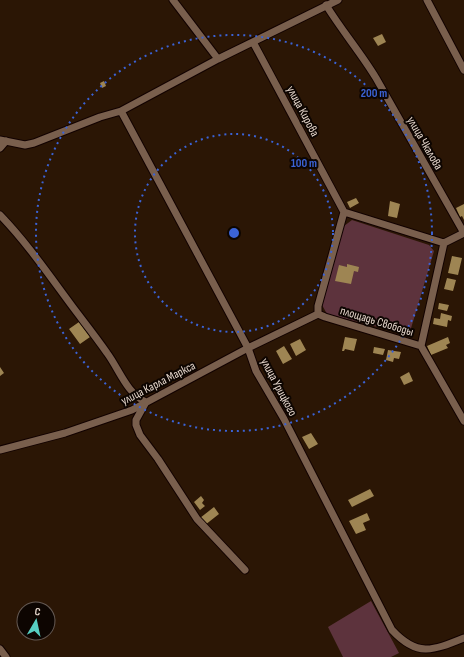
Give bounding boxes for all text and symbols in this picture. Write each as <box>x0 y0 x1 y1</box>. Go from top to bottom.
street label: улица Кирова <box>283 83 322 139</box>
text: 200 m <box>361 86 387 101</box>
street label: улица Чкалова <box>403 114 446 173</box>
text: 100 m <box>291 156 317 171</box>
centre of rings <box>227 226 241 240</box>
street label: площадь Свободы <box>338 303 415 340</box>
street label: улица Урицкого <box>257 356 300 419</box>
street label: улица Карла Маркса <box>118 358 198 409</box>
north arrow <box>16 601 56 641</box>
text: С <box>34 605 42 619</box>

